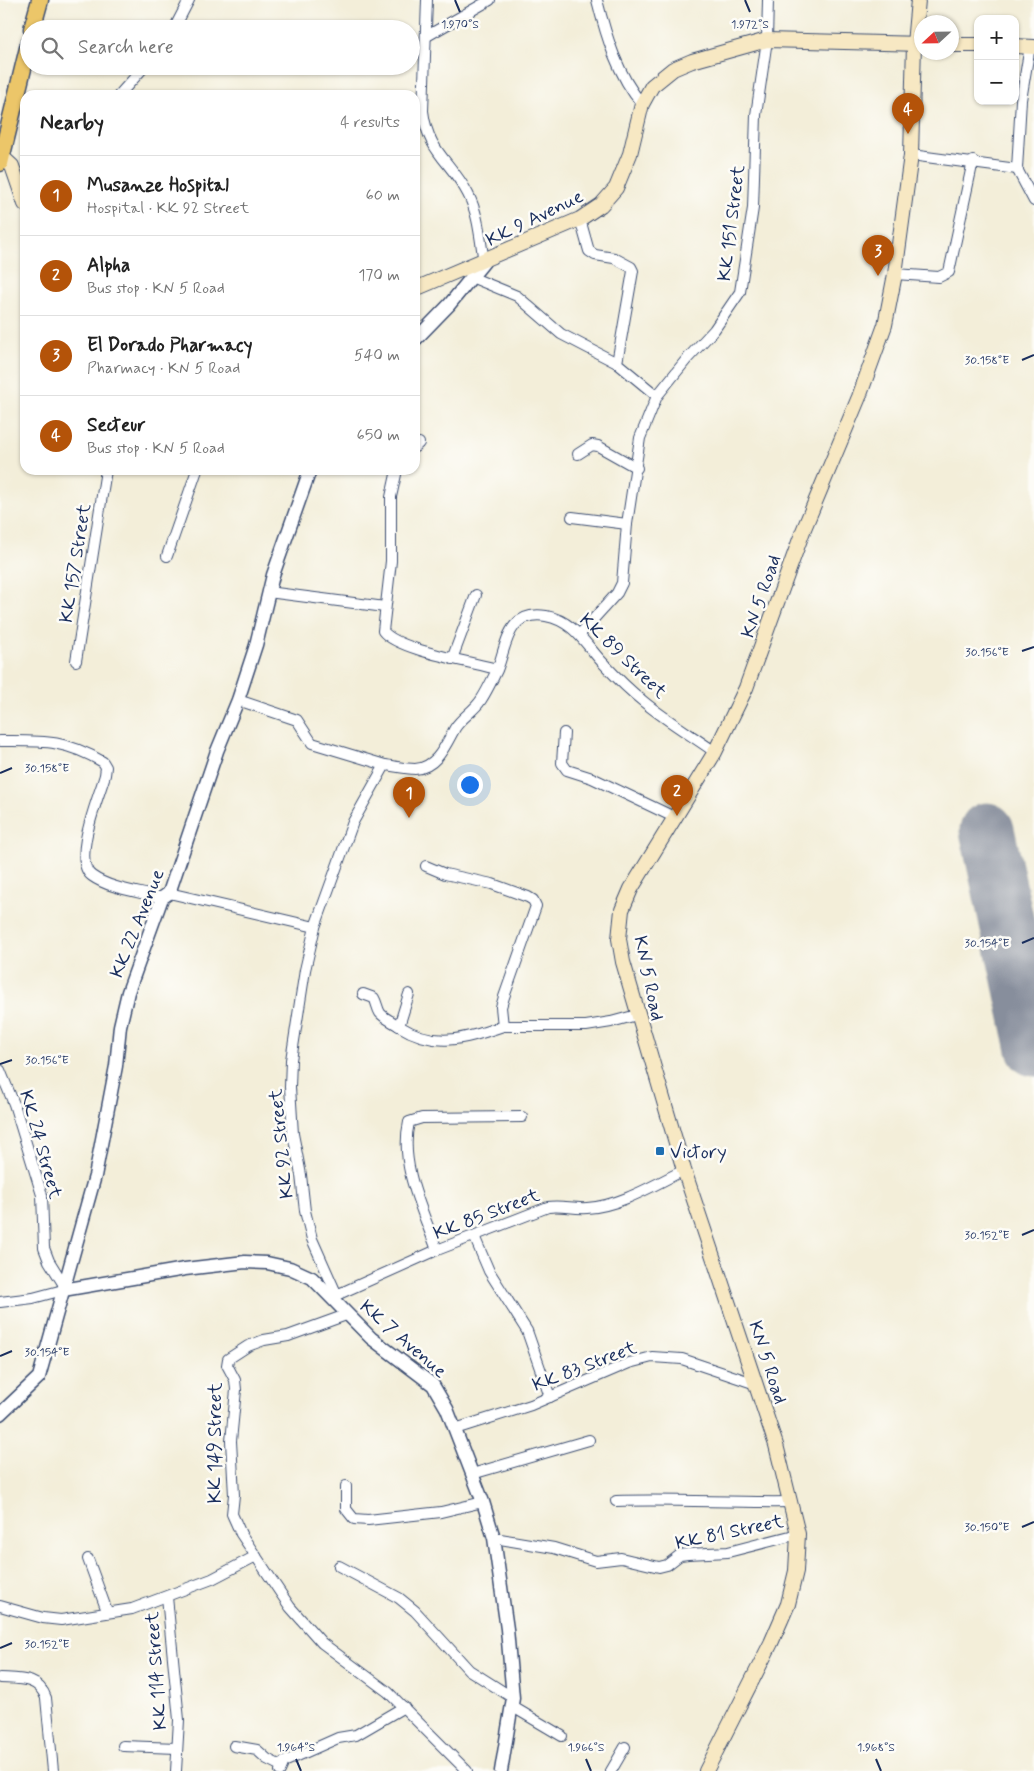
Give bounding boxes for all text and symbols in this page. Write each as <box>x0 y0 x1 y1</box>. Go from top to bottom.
north arrow <box>914 15 959 60</box>
map controls <box>974 15 1019 105</box>
button: + <box>974 15 1019 60</box>
text: 1.970°S <box>441 17 479 33</box>
text: 1.972°S <box>731 17 769 33</box>
search box <box>20 20 420 75</box>
icon: search <box>38 34 66 62</box>
text: Search here <box>78 35 174 60</box>
button: − <box>974 60 1019 105</box>
pin: 4 <box>892 93 924 134</box>
text: Nearby <box>40 109 104 137</box>
text: 4 results <box>340 112 400 133</box>
street label: KK 151 Street <box>712 164 751 283</box>
text: Musanze Hospital <box>87 173 229 198</box>
street label: KK 9 Avenue <box>482 184 587 253</box>
text: 1 <box>52 185 60 206</box>
text: 60 m <box>366 185 400 206</box>
text: Hospital · KK 92 Street <box>87 198 249 219</box>
pin: 3 <box>862 235 894 276</box>
text: Alpha <box>87 253 130 278</box>
text: 2 <box>52 265 60 286</box>
text: 170 m <box>358 265 400 286</box>
text: Bus stop · KN 5 Road <box>87 278 225 299</box>
text: El Dorado Pharmacy <box>87 333 252 358</box>
text: 3 <box>52 345 60 366</box>
text: 540 m <box>354 345 400 366</box>
text: 30.158°E <box>965 353 1009 369</box>
text: Pharmacy · KN 5 Road <box>87 358 240 379</box>
text: Secteur <box>87 413 146 438</box>
text: 4 <box>51 425 61 446</box>
text: 650 m <box>357 425 400 446</box>
text: Bus stop · KN 5 Road <box>87 438 225 459</box>
street label: KK 157 Street <box>54 502 97 625</box>
street label: KN 5 Road <box>736 552 787 641</box>
street label: KK 89 Street <box>574 608 672 704</box>
text: 30.156°E <box>965 645 1009 661</box>
text: 30.158°E <box>25 761 69 777</box>
your location <box>457 772 483 798</box>
pin: 2 <box>661 775 693 816</box>
pin: 1 <box>393 777 425 818</box>
street label: KK 22 Avenue <box>104 865 171 982</box>
street label: KN 5 Road <box>627 934 670 1023</box>
text: 30.154°E <box>964 936 1010 952</box>
text: 30.156°E <box>25 1053 69 1069</box>
street label: KK 24 Street <box>13 1087 68 1202</box>
street label: KK 92 Street <box>263 1088 300 1200</box>
place label: Victory <box>670 1140 727 1165</box>
marker: Victory <box>654 1145 666 1157</box>
street label: KK 85 Street <box>430 1183 543 1246</box>
text: 30.152°E <box>964 1228 1010 1244</box>
street label: KK 7 Avenue <box>354 1294 452 1384</box>
street label: KN 5 Road <box>742 1318 793 1407</box>
street label: KK 83 Street <box>529 1335 640 1398</box>
text: 30.154°E <box>24 1345 70 1361</box>
street label: KK 149 Street <box>203 1383 228 1503</box>
street label: KK 81 Street <box>673 1509 786 1556</box>
text: 30.150°E <box>964 1520 1010 1536</box>
street label: KK 114 Street <box>140 1611 173 1731</box>
text: 30.152°E <box>24 1637 70 1653</box>
text: 1.964°S <box>277 1740 316 1756</box>
text: 1.966°S <box>567 1740 605 1756</box>
text: 1.968°S <box>857 1740 895 1756</box>

